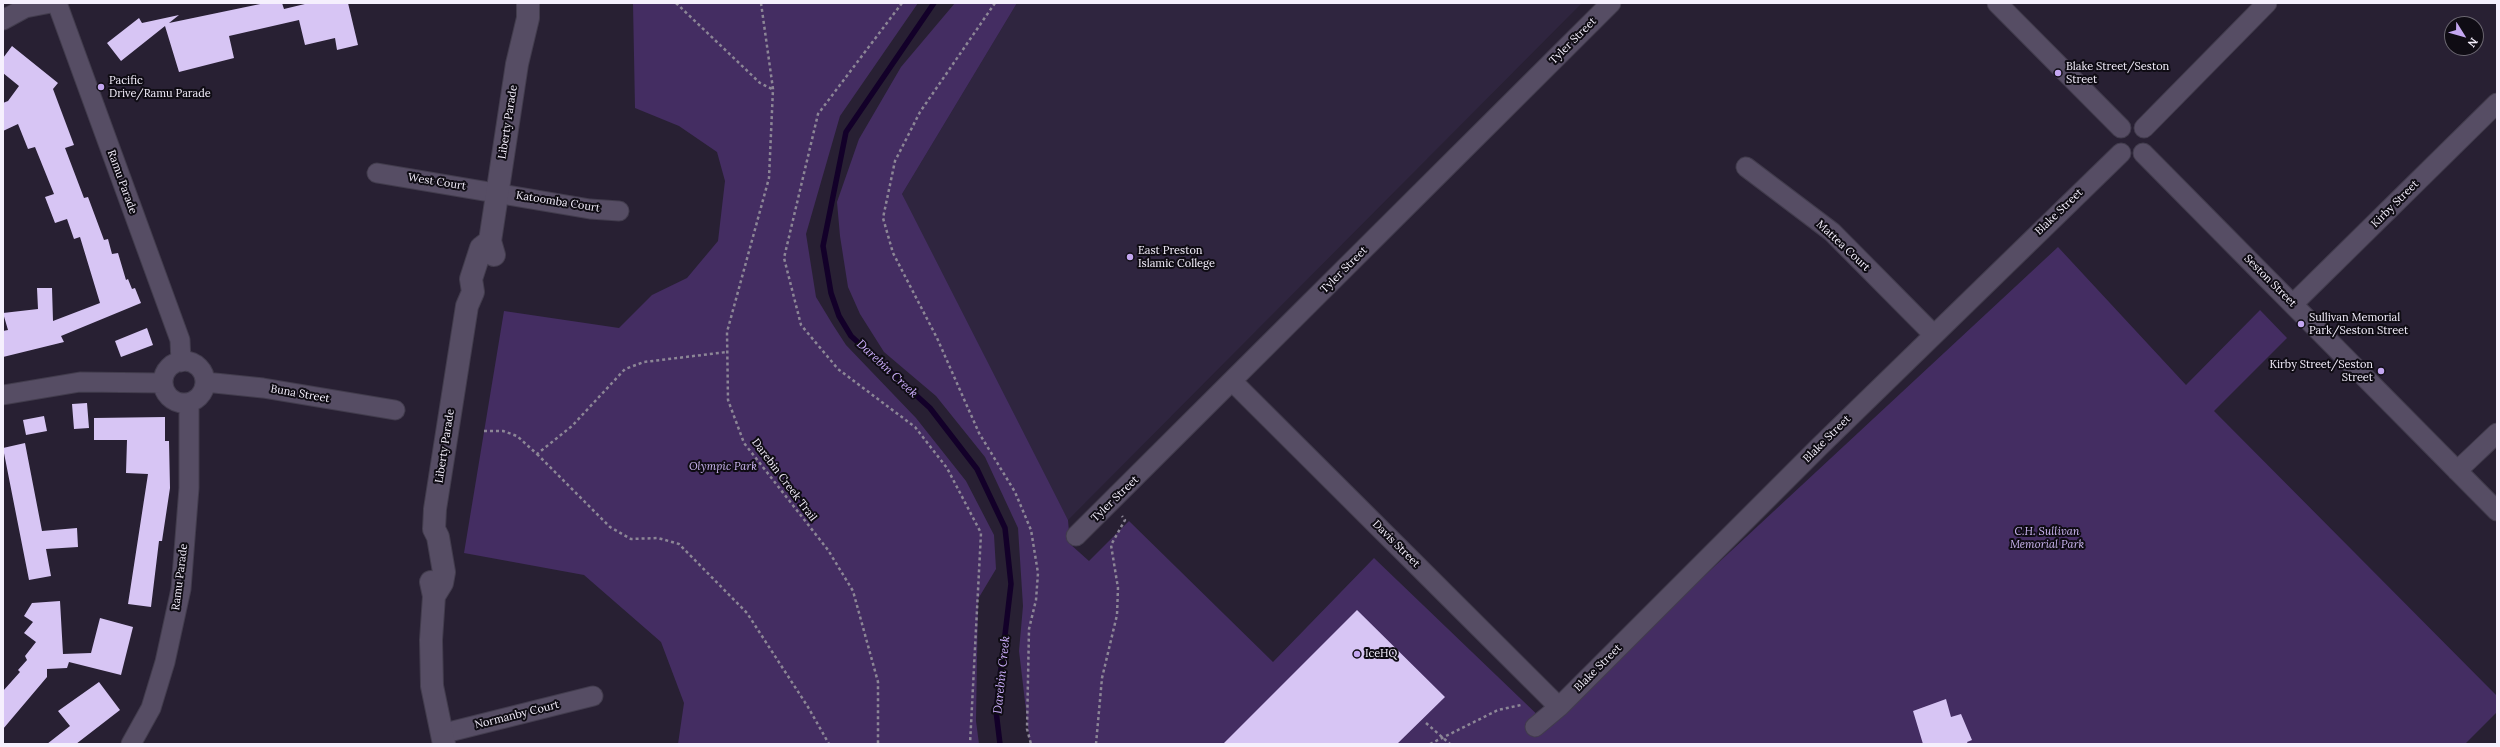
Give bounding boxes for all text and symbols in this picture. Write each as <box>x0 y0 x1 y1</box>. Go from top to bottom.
street label: Tyler Street <box>1547 15 1599 67</box>
north arrow <box>2444 16 2484 56</box>
text: N <box>2465 35 2481 50</box>
place label: Blake Street/Seston Street <box>2066 60 2169 86</box>
marker: Blake Street/Seston Street <box>2053 68 2063 78</box>
place label: Pacific Drive/Ramu Parade <box>109 74 211 100</box>
marker: Pacific Drive/Ramu Parade <box>96 82 106 92</box>
street label: Liberty Parade <box>496 84 520 160</box>
street label: Ramu Parade <box>104 148 140 216</box>
street label: West Court <box>407 171 467 193</box>
street label: Kirby Street <box>2369 178 2421 230</box>
street label: Blake Street <box>2032 186 2086 238</box>
street label: Katoomba Court <box>515 189 601 215</box>
street label: Mattea Court <box>1813 218 1873 274</box>
place label: East Preston Islamic College <box>1138 244 1215 270</box>
street label: Tyler Street <box>1318 244 1370 296</box>
marker: East Preston Islamic College <box>1125 252 1135 262</box>
street label: Seston Street <box>2241 252 2299 310</box>
place label: Sullivan Memorial Park/Seston Street <box>2309 311 2408 337</box>
marker: Sullivan Memorial Park/Seston Street <box>2296 319 2306 329</box>
water label: Darebin Creek <box>853 337 921 401</box>
place label: Kirby Street/Seston Street <box>2269 358 2373 384</box>
marker: Kirby Street/Seston Street <box>2376 366 2386 376</box>
street label: Buna Street <box>269 382 331 406</box>
street label: Liberty Parade <box>433 408 457 484</box>
street label: Blake Street <box>1801 413 1853 465</box>
street label: Darebin Creek Trail <box>749 436 819 524</box>
park label: Olympic Park <box>689 460 757 474</box>
street label: Tyler Street <box>1089 473 1141 525</box>
street label: Davis Street <box>1370 518 1422 570</box>
park label: C.H. Sullivan Memorial Park <box>2010 525 2084 551</box>
street label: Ramu Parade <box>169 543 191 611</box>
water label: Darebin Creek <box>991 635 1013 715</box>
street label: Blake Street <box>1572 642 1624 694</box>
place label: IceHQ <box>1365 647 1397 661</box>
marker: IceHQ <box>1352 649 1362 659</box>
street label: Normanby Court <box>473 698 561 732</box>

